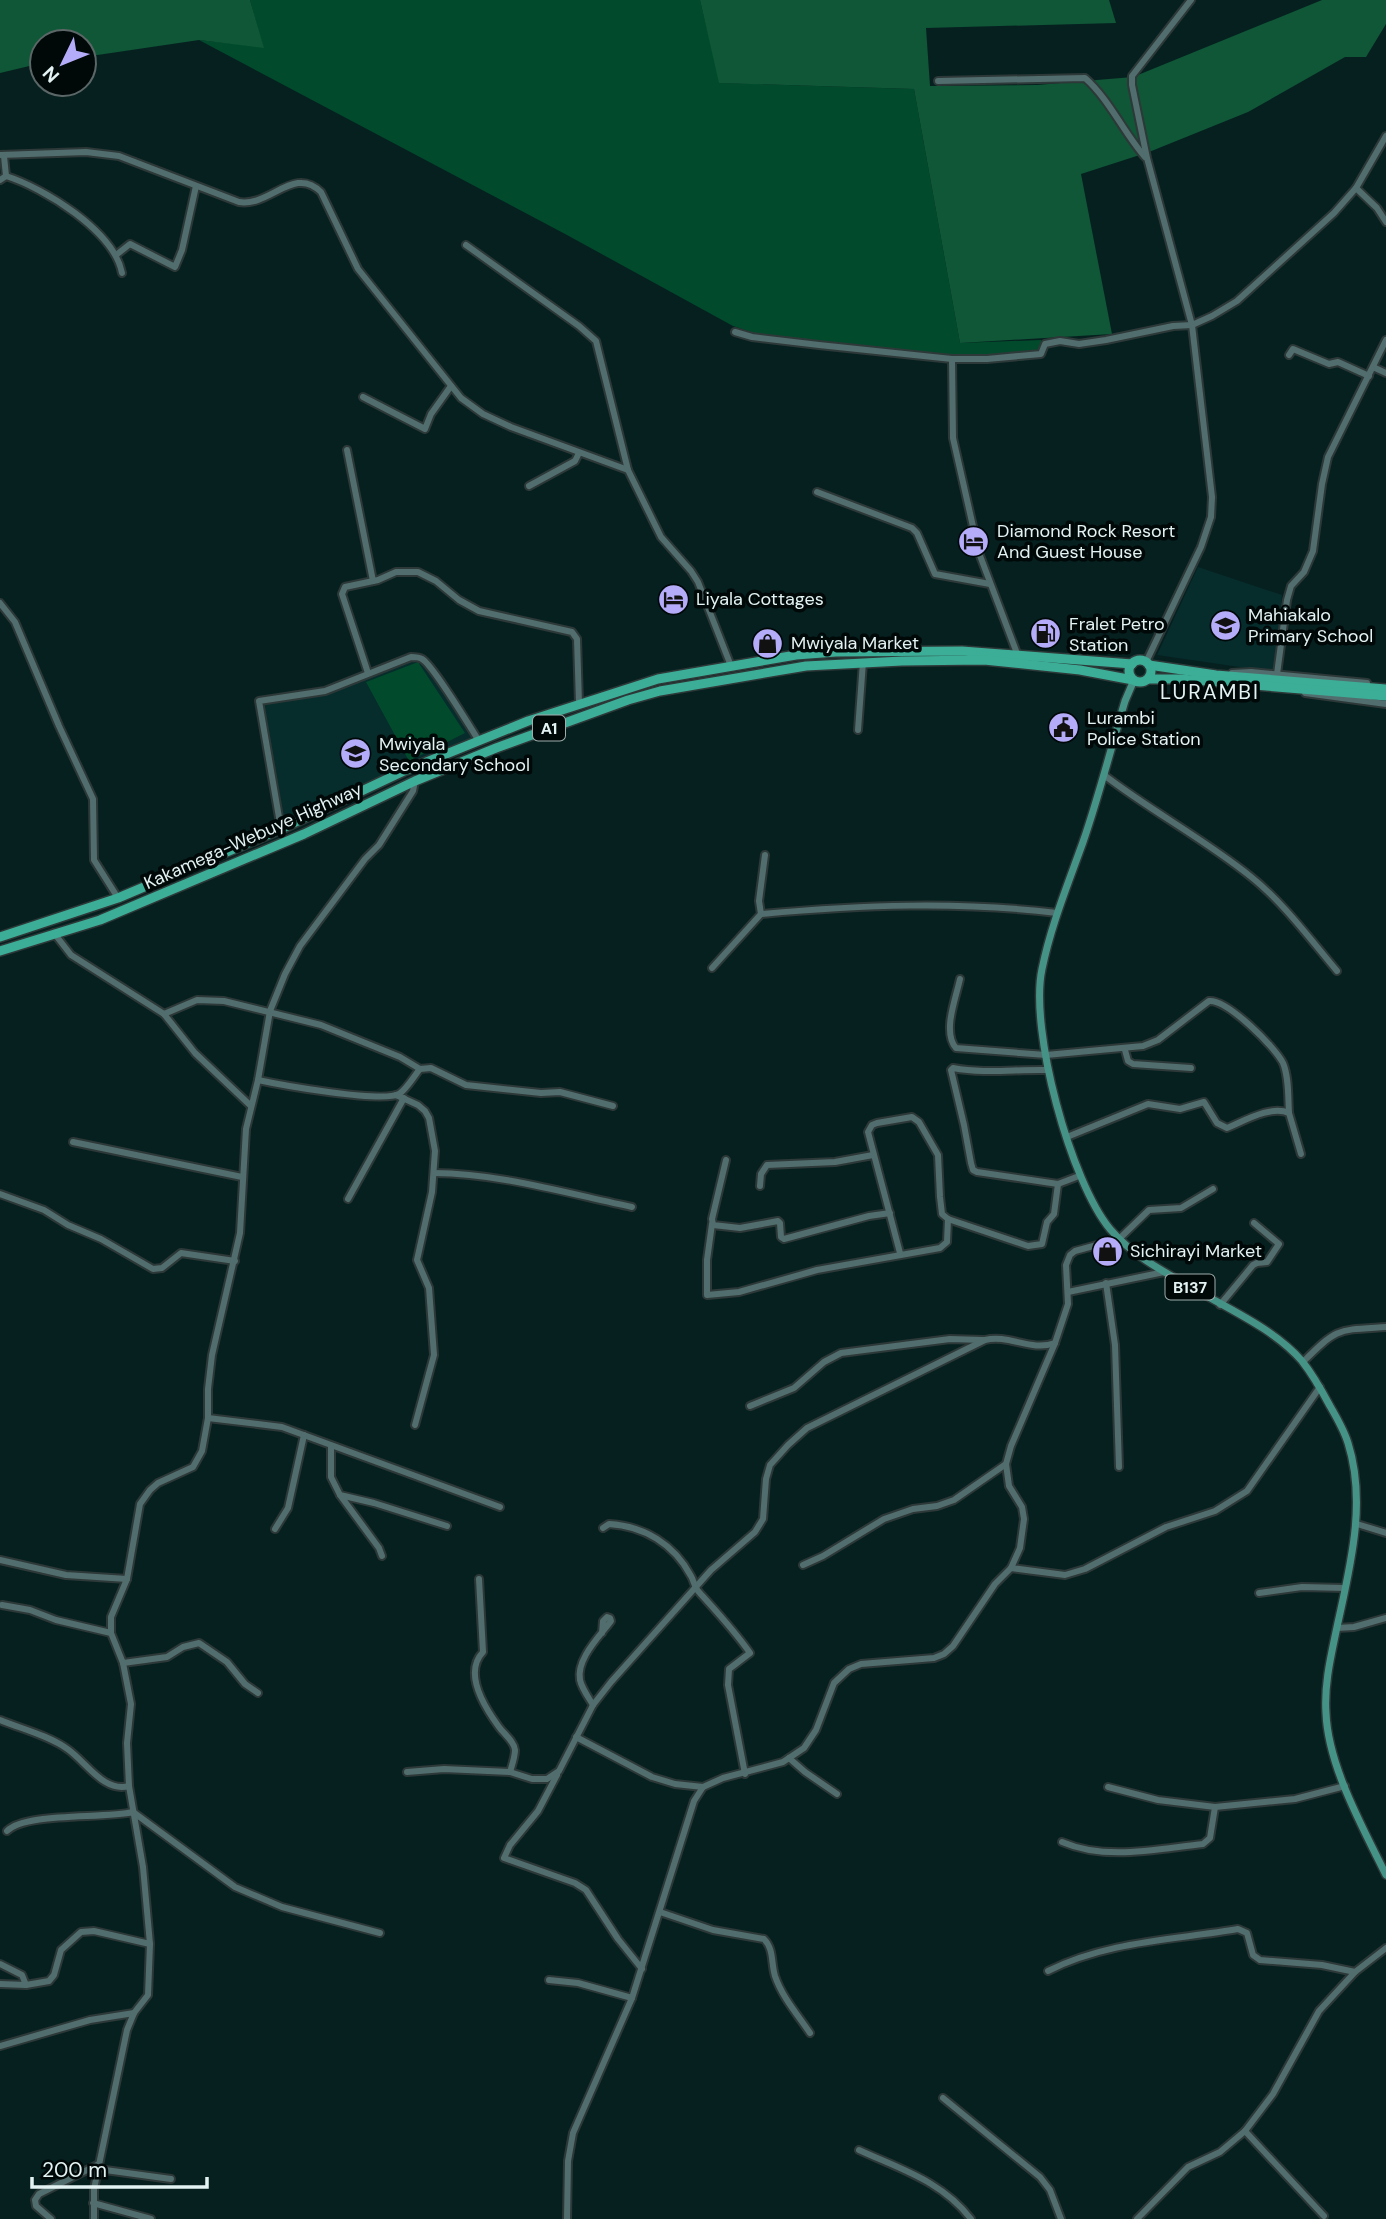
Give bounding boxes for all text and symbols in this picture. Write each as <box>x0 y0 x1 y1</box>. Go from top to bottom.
north arrow <box>28 28 98 98</box>
text: N <box>37 61 65 88</box>
place label: Diamond Rock Resort And Guest House <box>997 519 1175 564</box>
hotel icon: Diamond Rock Resort And Guest House <box>957 524 991 558</box>
hotel icon: Liyala Cottages <box>656 582 690 616</box>
place label: Liyala Cottages <box>696 587 824 611</box>
place label: Mahiakalo Primary School <box>1248 603 1373 648</box>
school or university icon: Mahiakalo Primary School <box>1208 608 1242 642</box>
place label: Fralet Petro Station <box>1069 612 1165 657</box>
fuel station icon: Fralet Petro Station <box>1029 617 1063 651</box>
shop icon: Mwiyala Market <box>751 626 785 660</box>
place label: Mwiyala Market <box>791 631 919 655</box>
district label: LURAMBI <box>1160 678 1260 706</box>
place label: Lurambi Police Station <box>1087 706 1201 751</box>
public building icon: Lurambi Police Station <box>1047 711 1081 745</box>
road number: A1 <box>533 716 565 740</box>
place label: Mwiyala Secondary School <box>379 732 530 777</box>
school or university icon: Mwiyala Secondary School <box>339 737 373 771</box>
street label: Kakamega-Webuye Highway <box>140 777 366 895</box>
shop icon: Sichirayi Market <box>1090 1234 1124 1268</box>
place label: Sichirayi Market <box>1130 1239 1262 1263</box>
road number: B137 <box>1166 1274 1214 1300</box>
scale bar <box>32 2146 206 2190</box>
text: 200 m <box>42 2156 107 2184</box>

